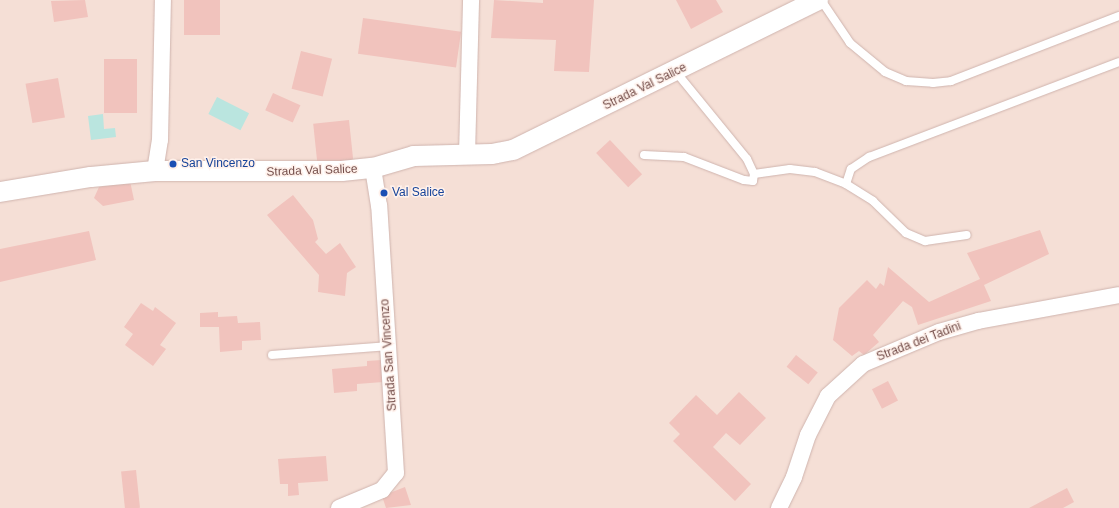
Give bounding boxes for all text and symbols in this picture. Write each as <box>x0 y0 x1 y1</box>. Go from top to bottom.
street label: Strada Val Salice <box>601 61 689 113</box>
place label: San Vincenzo <box>181 157 255 171</box>
marker: San Vincenzo <box>168 159 178 169</box>
street label: Strada Val Salice <box>266 162 358 180</box>
place label: Val Salice <box>392 186 444 200</box>
marker: Val Salice <box>379 188 389 198</box>
street label: Strada San Vincenzo <box>378 298 400 412</box>
street label: Strada dei Tadini <box>875 319 963 365</box>

